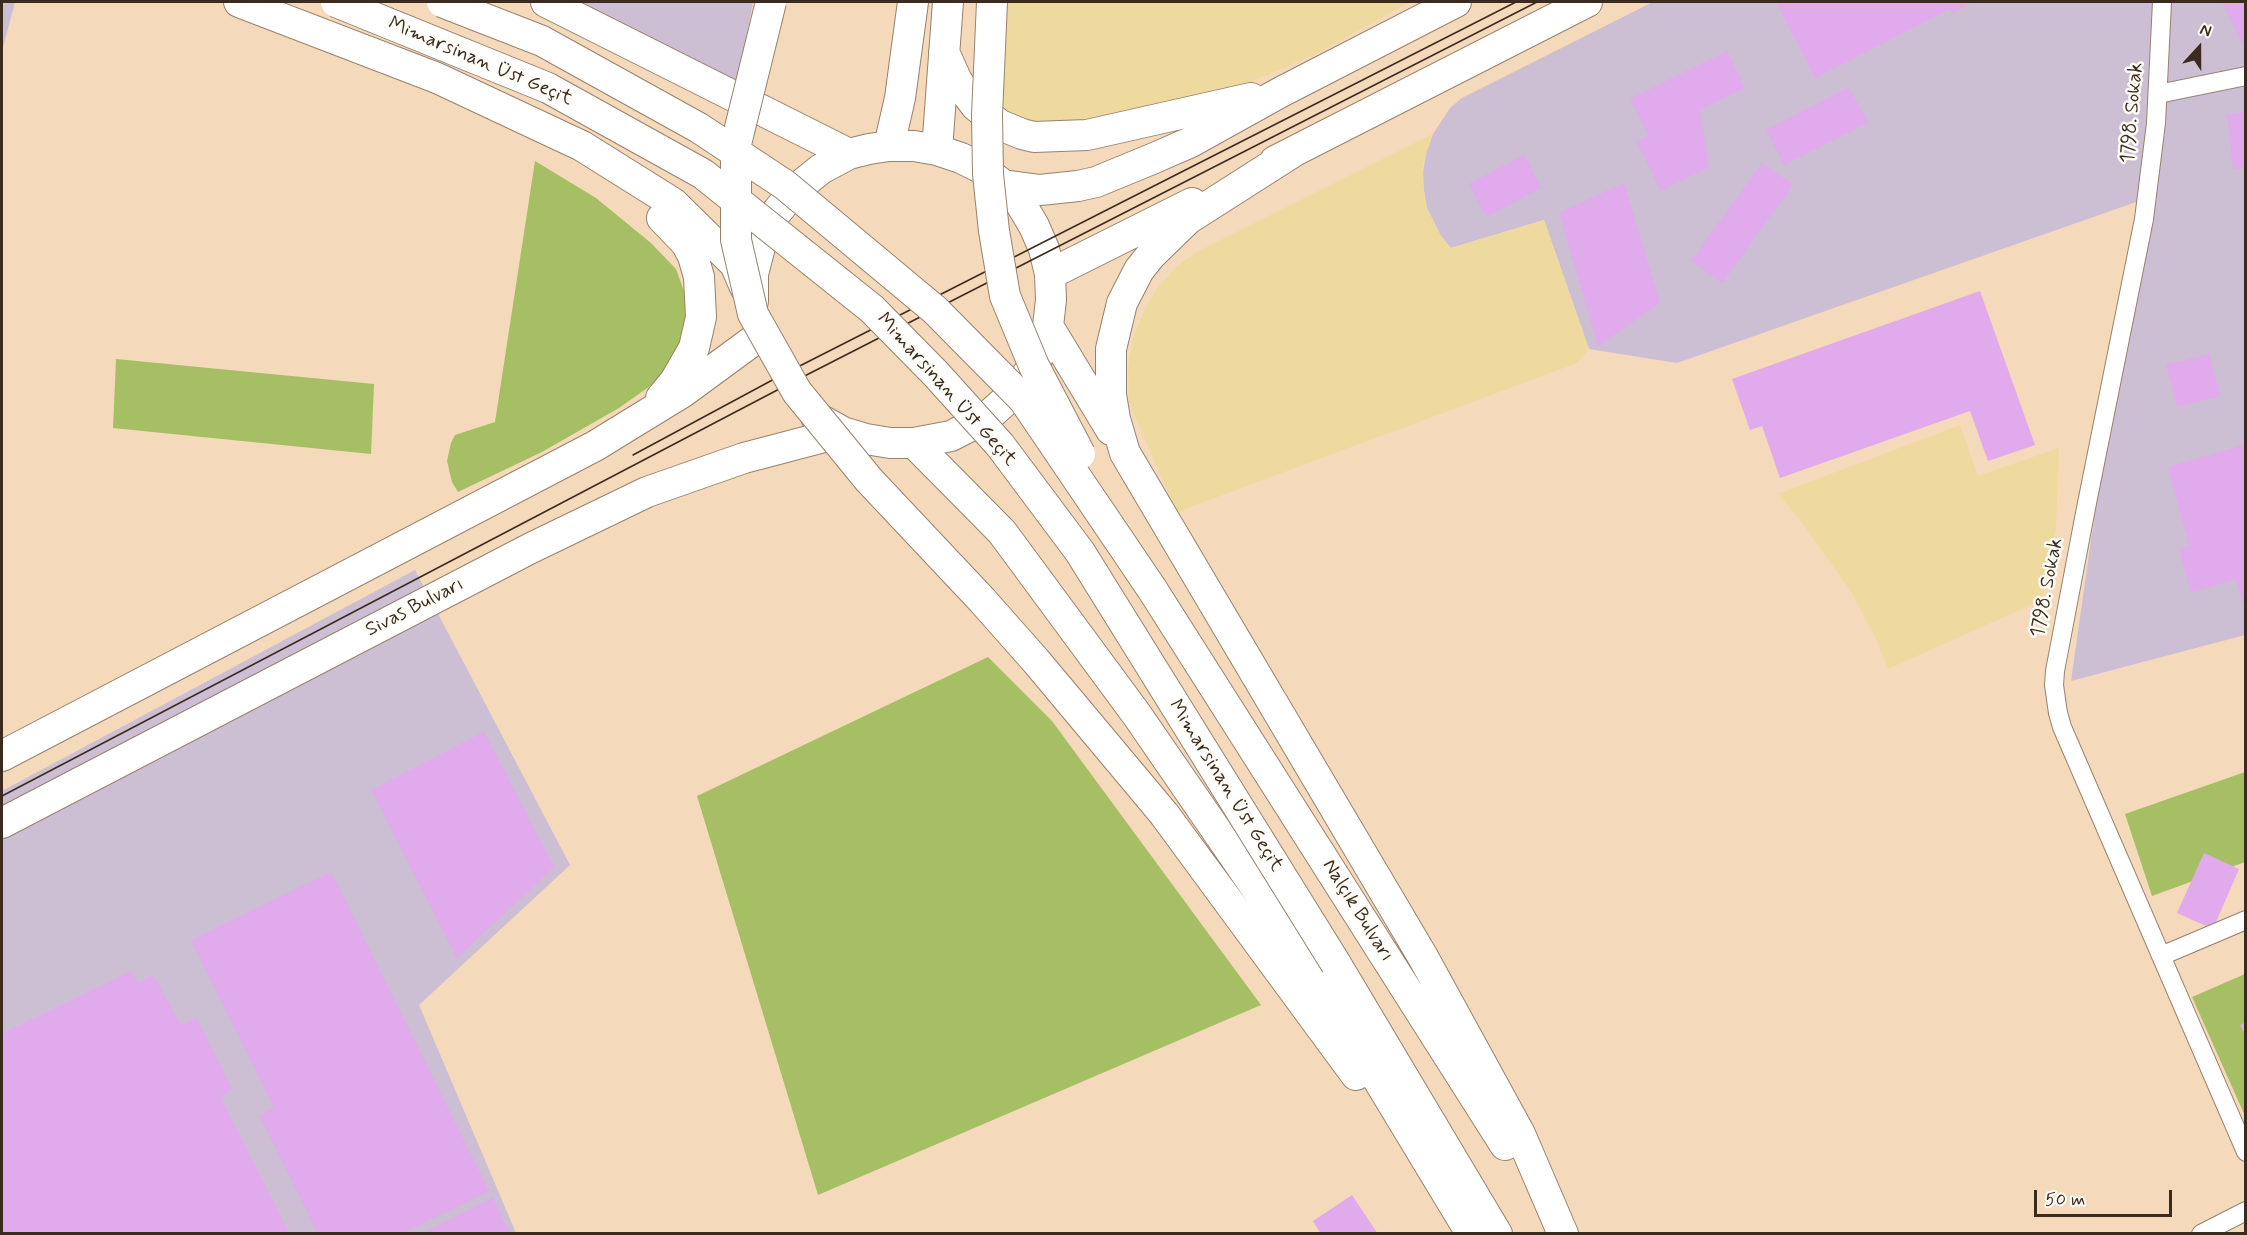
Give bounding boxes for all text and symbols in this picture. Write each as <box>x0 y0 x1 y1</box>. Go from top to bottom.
street label: Mimarsinan Üst Geçit <box>384 12 576 112</box>
north arrow <box>2169 18 2229 78</box>
text: N <box>2197 19 2214 42</box>
street label: 1798. Sokak <box>2117 62 2149 164</box>
street label: Mimarsinan Üst Geçit <box>871 308 1021 472</box>
street label: 1798. Sokak <box>2027 536 2069 640</box>
street label: Sivas Bulvarı <box>362 573 468 643</box>
street label: Mimarsinan Üst Geçit <box>1162 696 1288 876</box>
street label: Nalçık Bulvarı <box>1316 855 1398 967</box>
scale bar <box>2037 1178 2175 1216</box>
text: 50 m <box>2045 1188 2085 1212</box>

